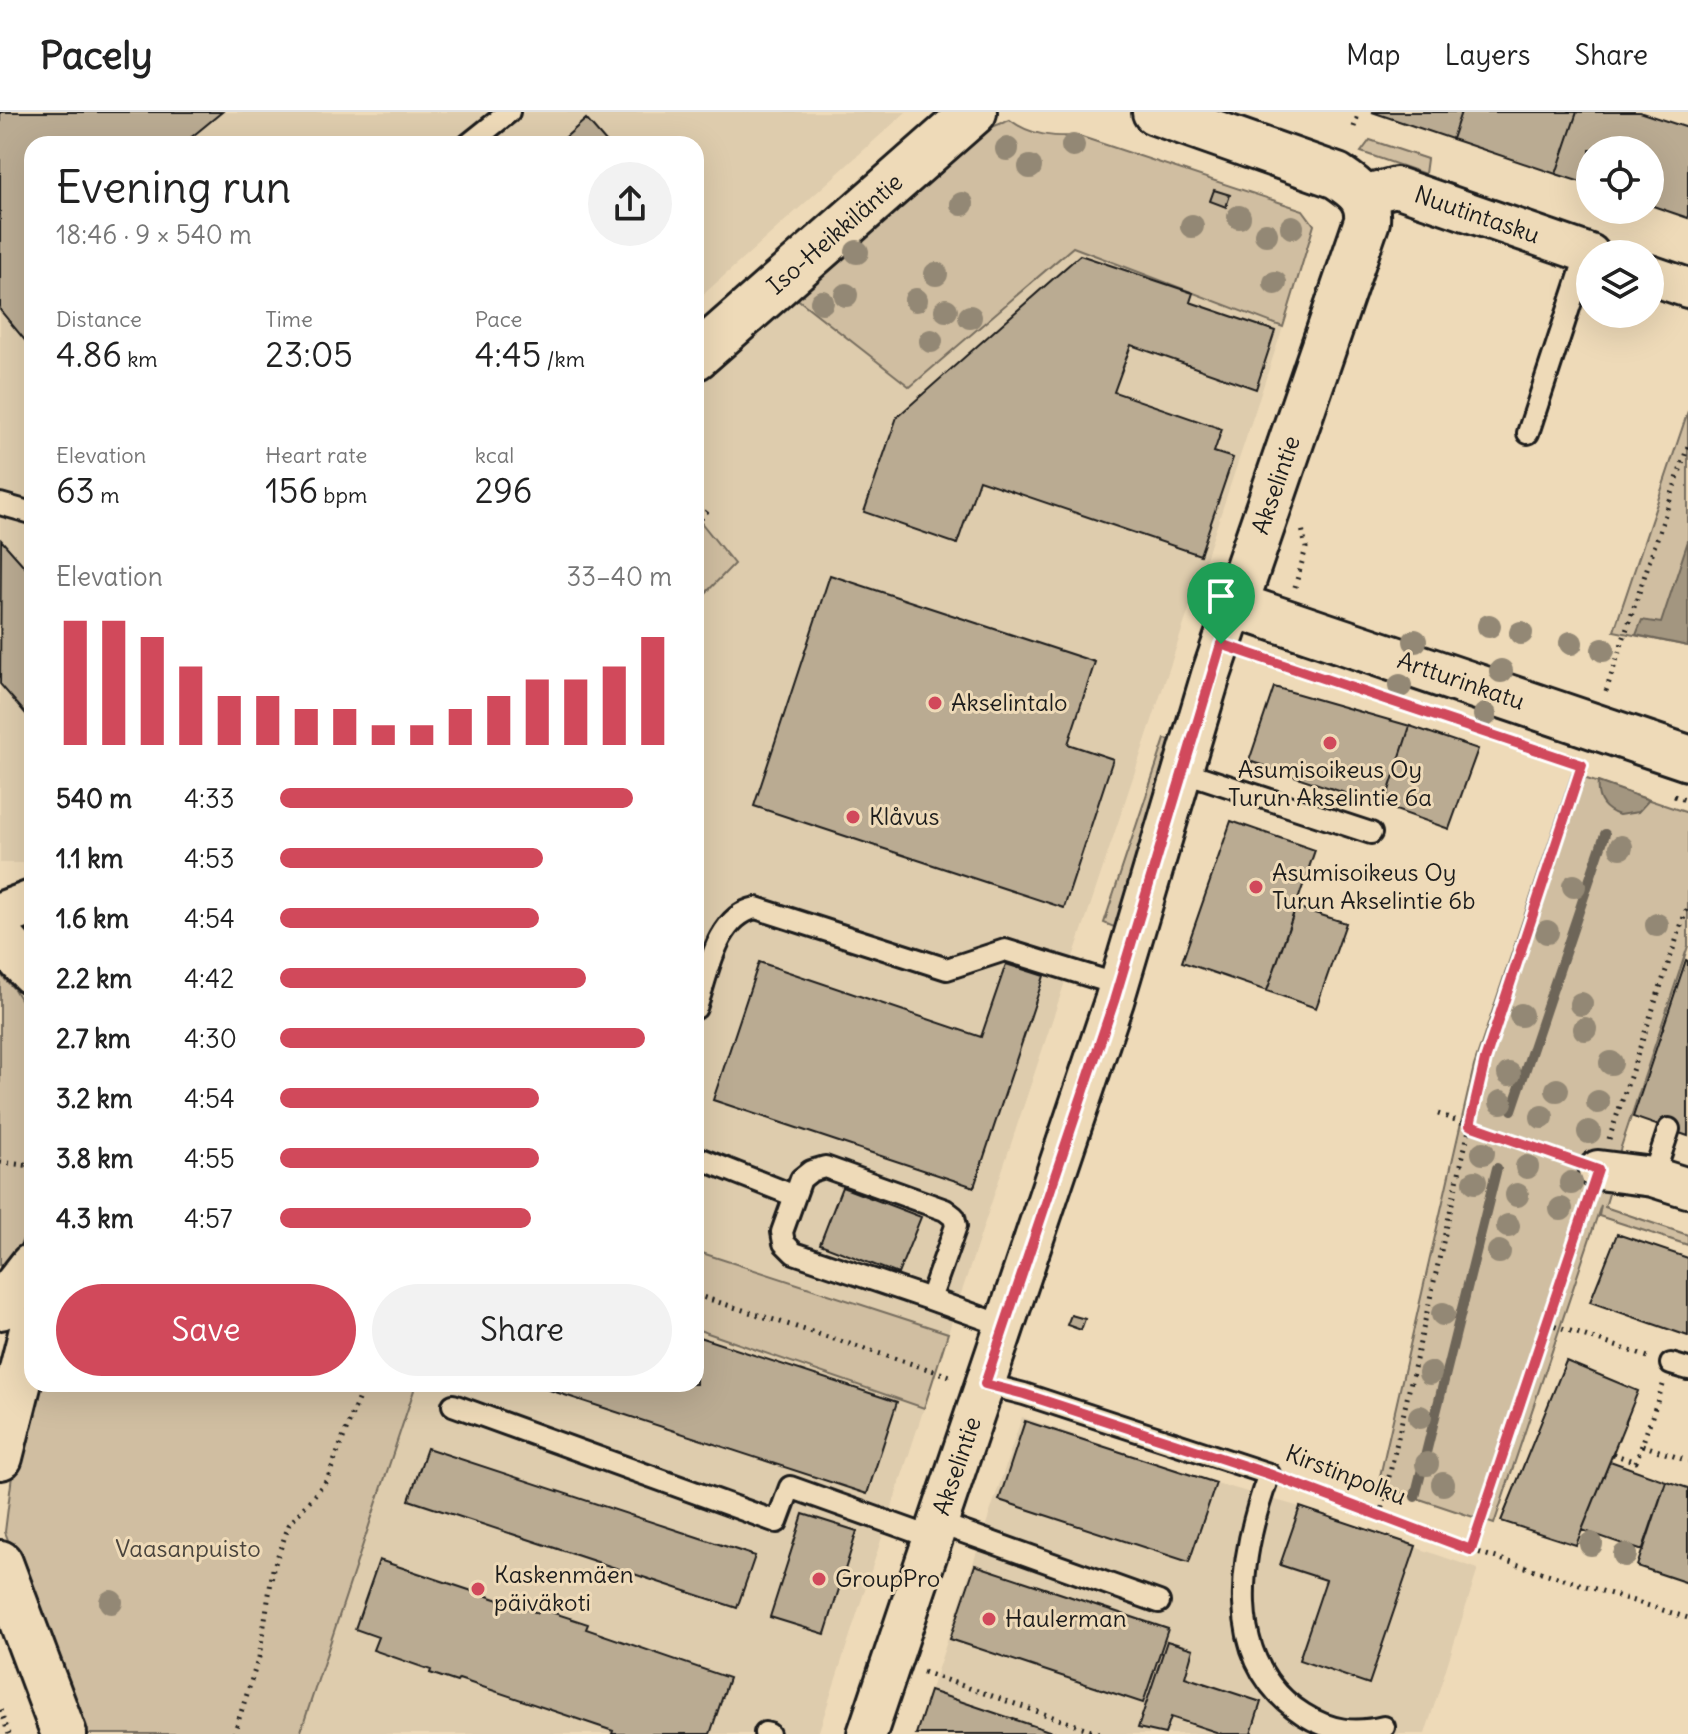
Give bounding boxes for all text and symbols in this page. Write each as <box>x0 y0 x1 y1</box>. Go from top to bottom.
text: Pacely <box>40 32 153 79</box>
text: Map <box>1346 37 1401 73</box>
text: Layers <box>1445 37 1531 73</box>
text: Share <box>1575 37 1648 73</box>
map controls <box>1576 136 1664 328</box>
button: locate <box>1576 136 1664 224</box>
text: Evening run <box>56 160 291 215</box>
button: share <box>588 162 672 246</box>
street label: Iso-Heikkiläntie <box>761 166 908 300</box>
street label: Nuutintasku <box>1411 179 1544 249</box>
text: 18:46 · 9 × 540 m <box>56 218 252 251</box>
button: layers <box>1576 240 1664 328</box>
text: Distance <box>56 305 142 333</box>
text: Time <box>265 305 313 333</box>
text: Pace <box>475 305 522 333</box>
text: 4.86 <box>56 333 122 376</box>
text: 23:05 <box>265 333 353 376</box>
text: 4:45 <box>475 333 541 376</box>
text: km <box>122 345 158 373</box>
text: /km <box>541 345 585 373</box>
street label: Akselintie <box>1244 431 1306 538</box>
text: Elevation <box>56 441 146 469</box>
text: Heart rate <box>265 441 367 469</box>
text: kcal <box>475 441 514 469</box>
text: 63 <box>56 469 95 512</box>
text: 156 <box>265 469 318 512</box>
text: 296 <box>475 469 532 512</box>
text: m <box>95 481 119 509</box>
text: bpm <box>318 481 367 509</box>
text: Elevation <box>56 560 163 593</box>
text: 33–40 m <box>567 560 672 593</box>
pin <box>1187 562 1255 644</box>
icon: arrive <box>1199 574 1243 618</box>
street label: Artturinkatu <box>1394 644 1529 716</box>
place label: Akselintalo <box>951 687 1068 717</box>
marker: Akselintalo <box>926 694 944 712</box>
marker: Asumisoikeus Oy Turun Akselintie 6a <box>1321 734 1339 752</box>
place label: Asumisoikeus Oy Turun Akselintie 6a <box>1228 754 1432 812</box>
text: 540 m <box>56 782 132 815</box>
text: 4:33 <box>184 782 234 815</box>
place label: Klåvus <box>869 801 940 831</box>
marker: Klåvus <box>844 808 862 826</box>
text: 1.1 km <box>56 842 123 875</box>
text: 4:53 <box>184 842 235 875</box>
place label: Asumisoikeus Oy Turun Akselintie 6b <box>1272 857 1475 915</box>
marker: Asumisoikeus Oy Turun Akselintie 6b <box>1247 878 1265 896</box>
text: 1.6 km <box>56 902 129 935</box>
text: 4:54 <box>184 902 235 935</box>
text: 2.2 km <box>56 962 132 995</box>
text: 4:42 <box>184 962 234 995</box>
text: 2.7 km <box>56 1022 131 1055</box>
text: 4:30 <box>184 1022 237 1055</box>
text: 3.2 km <box>56 1082 133 1115</box>
text: 4:54 <box>184 1082 235 1115</box>
text: 3.8 km <box>56 1142 133 1175</box>
text: 4:55 <box>184 1142 235 1175</box>
text: 4.3 km <box>56 1202 133 1235</box>
text: 4:57 <box>184 1202 233 1235</box>
button: Save <box>56 1284 356 1376</box>
button: Share <box>372 1284 672 1376</box>
street label: Akselintie <box>925 1412 987 1519</box>
street label: Kirstinpolku <box>1282 1437 1411 1511</box>
park label: Vaasanpuisto <box>115 1533 261 1563</box>
place label: Kaskenmäen päiväkoti <box>494 1559 634 1617</box>
place label: GroupPro <box>835 1563 940 1593</box>
marker: GroupPro <box>810 1570 828 1588</box>
marker: Kaskenmäen päiväkoti <box>469 1580 487 1598</box>
place label: Haulerman <box>1005 1603 1127 1633</box>
marker: Haulerman <box>980 1610 998 1628</box>

